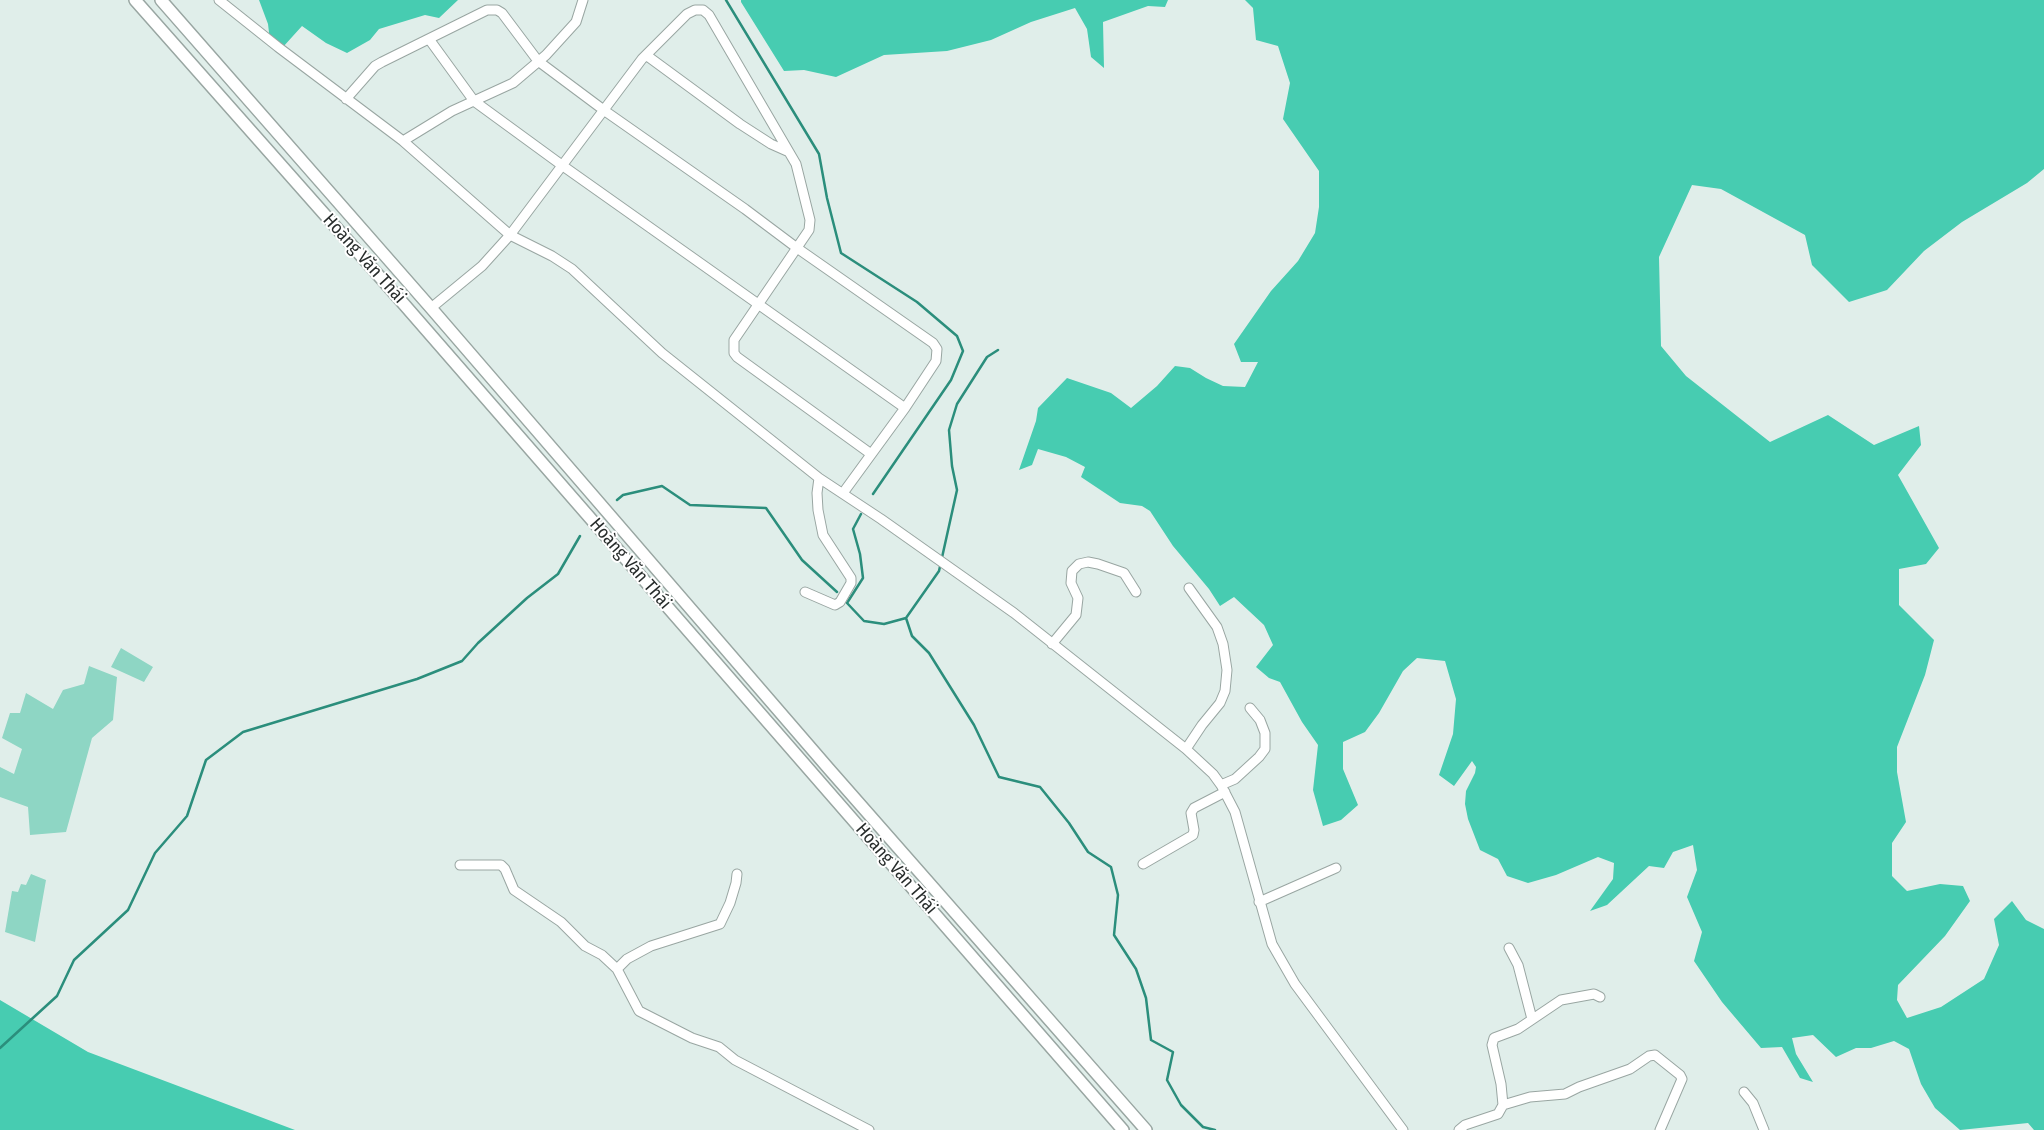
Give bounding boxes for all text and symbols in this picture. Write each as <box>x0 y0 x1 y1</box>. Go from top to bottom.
street label: Hoàng Văn Thái <box>318 210 410 308</box>
street label: Hoàng Văn Thái <box>585 514 675 614</box>
street label: Hoàng Văn Thái <box>851 819 941 919</box>

